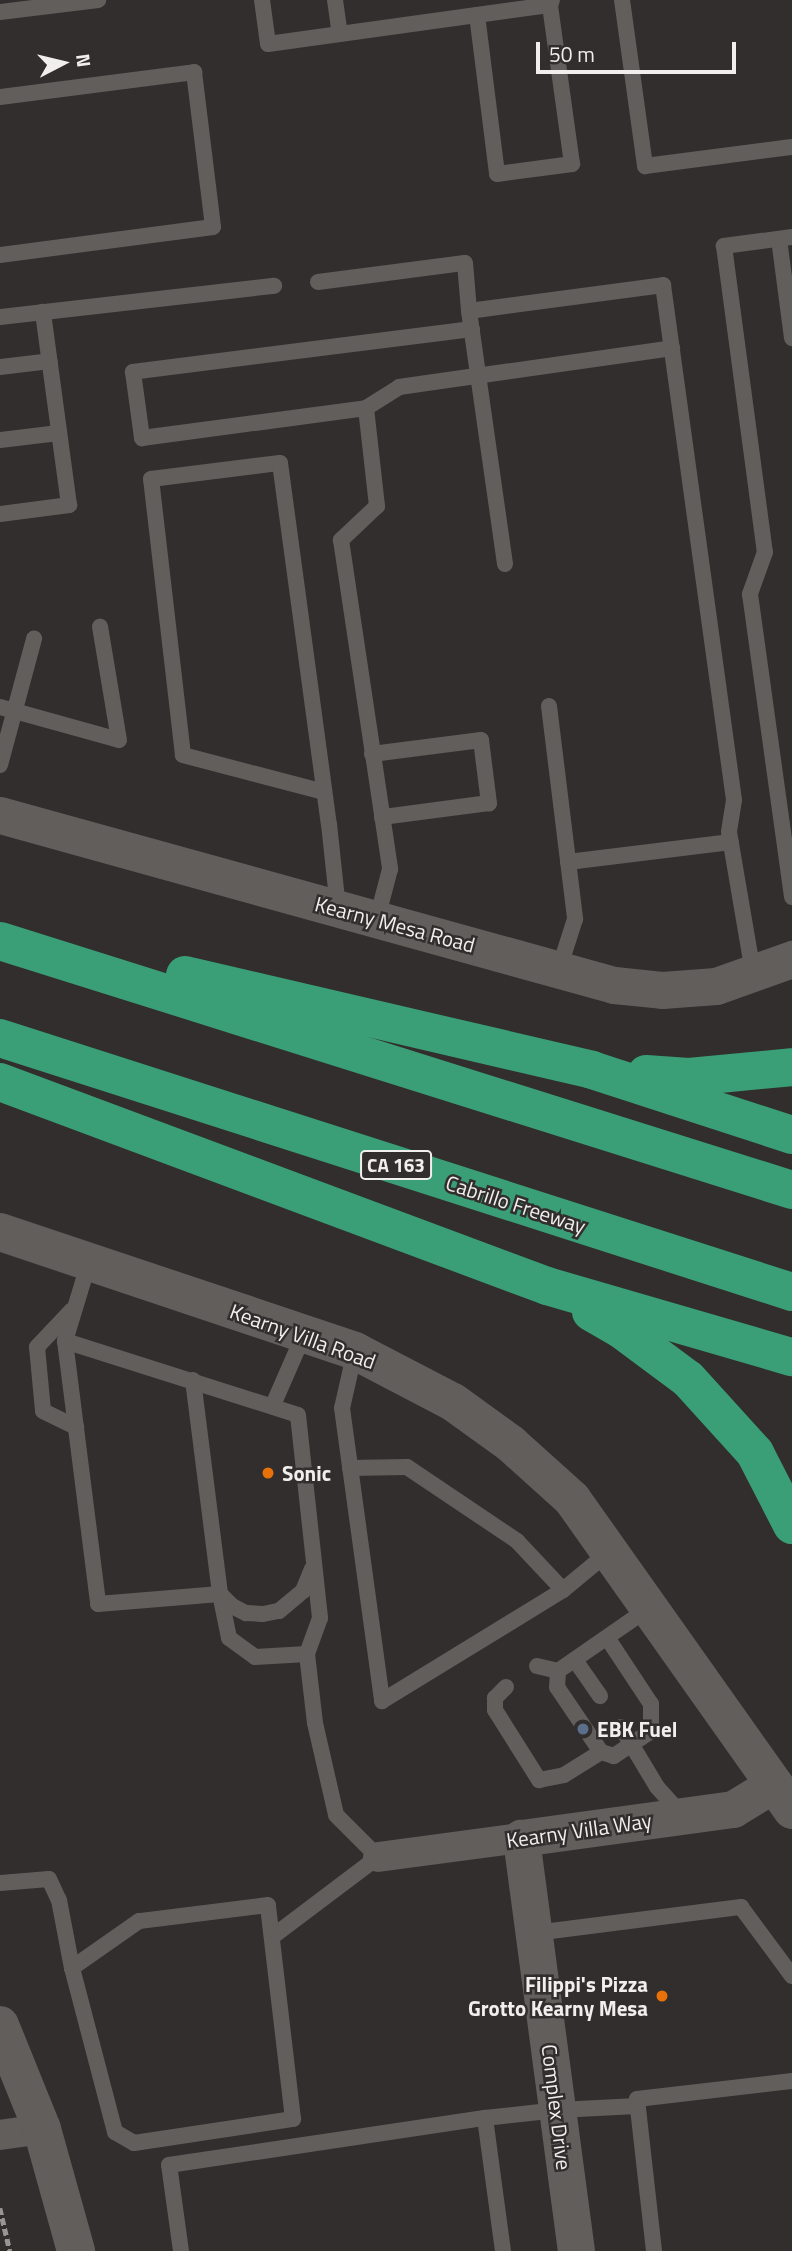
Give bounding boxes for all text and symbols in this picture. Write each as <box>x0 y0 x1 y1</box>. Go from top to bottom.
north arrow <box>28 28 98 98</box>
scale bar <box>540 28 740 72</box>
text: 50 m <box>549 38 595 70</box>
text: N <box>69 52 100 69</box>
street label: Kearny Mesa Road <box>312 891 478 957</box>
road number: CA 163 <box>359 1149 433 1180</box>
street label: Cabrillo Freeway <box>443 1170 589 1238</box>
street label: Kearny Villa Road <box>227 1298 379 1374</box>
place label: Sonic <box>282 1460 331 1486</box>
marker: Sonic <box>260 1465 276 1481</box>
place label: EBK Fuel <box>597 1716 677 1742</box>
marker: EBK Fuel <box>575 1721 591 1737</box>
street label: Kearny Villa Way <box>505 1807 653 1853</box>
place label: Filippi's Pizza Grotto Kearny Mesa <box>468 1971 648 2021</box>
marker: Filippi's Pizza Grotto Kearny Mesa <box>654 1988 670 2004</box>
street label: Complex Drive <box>537 2043 577 2171</box>

